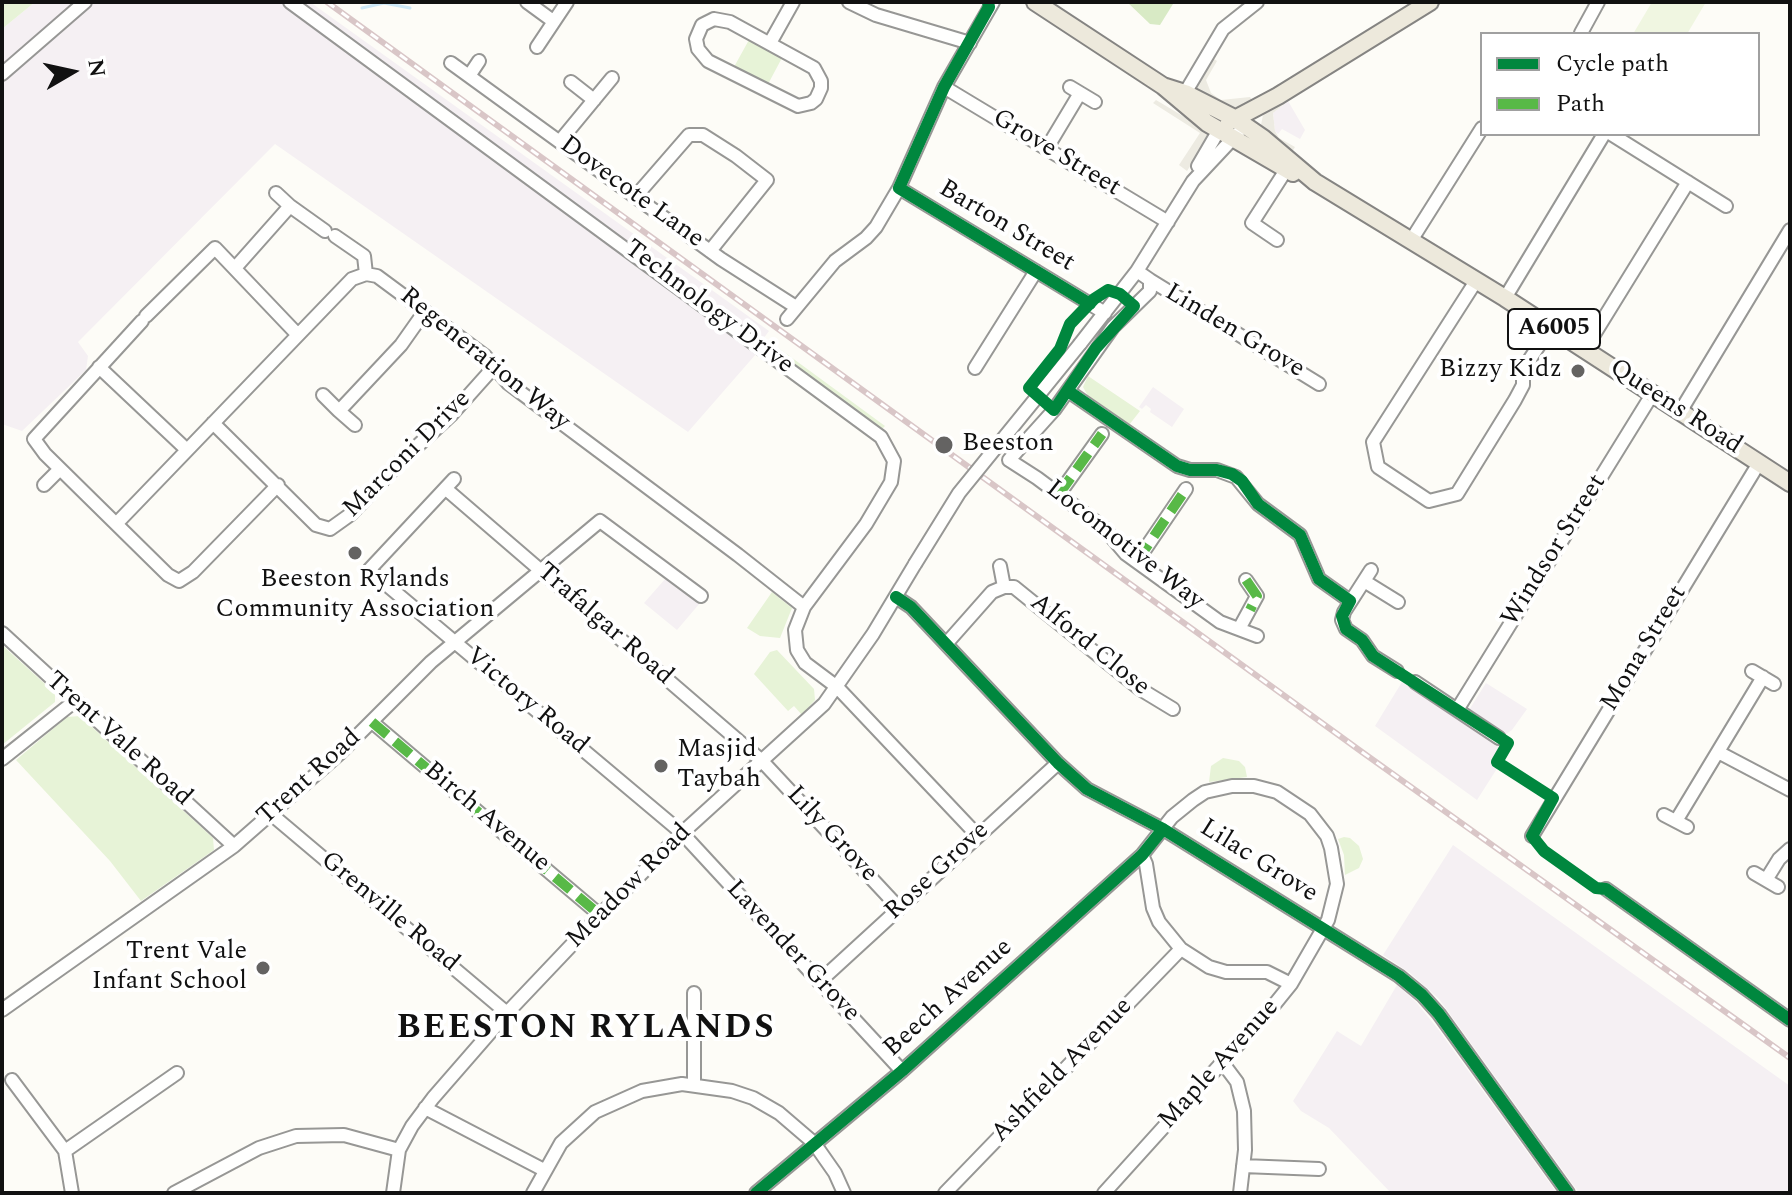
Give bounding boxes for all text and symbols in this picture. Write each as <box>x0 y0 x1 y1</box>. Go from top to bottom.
north arrow <box>32 32 112 112</box>
legend <box>1480 32 1760 136</box>
text: Cycle path <box>1556 46 1669 82</box>
text: N <box>78 57 114 80</box>
text: Path <box>1556 86 1605 122</box>
street label: Grove Street <box>986 104 1126 204</box>
street label: Dovecote Lane <box>553 130 709 256</box>
street label: Barton Street <box>932 174 1080 280</box>
street label: Technology Drive <box>617 234 799 382</box>
street label: Linden Grove <box>1158 278 1310 386</box>
street label: Regeneration Way <box>392 282 576 438</box>
road number: A6005 <box>1508 309 1600 349</box>
street label: Queens Road <box>1603 353 1747 463</box>
place label: Bizzy Kidz <box>1439 355 1562 387</box>
marker: Bizzy Kidz <box>1569 362 1587 380</box>
street label: Marconi Drive <box>338 385 478 525</box>
place label: Beeston <box>962 429 1054 461</box>
marker: Beeston <box>933 434 955 456</box>
street label: Windsor Street <box>1496 469 1614 633</box>
street label: Locomotive Way <box>1039 474 1209 618</box>
marker: Beeston Rylands Community Association <box>346 544 364 562</box>
street label: Trafalgar Road <box>529 557 679 693</box>
place label: Beeston Rylands Community Association <box>216 565 494 626</box>
street label: Mona Street <box>1595 580 1695 718</box>
street label: Alford Close <box>1023 588 1155 704</box>
street label: Victory Road <box>458 642 594 762</box>
street label: Trent Vale Road <box>38 666 198 814</box>
street label: Trent Road <box>252 723 368 833</box>
place label: Masjid Taybah <box>677 735 761 796</box>
street label: Birch Avenue <box>416 756 556 880</box>
marker: Masjid Taybah <box>652 757 670 775</box>
street label: Lily Grove <box>778 780 884 890</box>
street label: Lilac Grove <box>1193 813 1323 911</box>
street label: Rose Grove <box>879 816 997 928</box>
street label: Meadow Road <box>561 818 699 956</box>
street label: Grenville Road <box>313 846 465 980</box>
street label: Lavender Grove <box>718 875 866 1029</box>
street label: Beech Avenue <box>878 933 1020 1065</box>
place label: Trent Vale Infant School <box>92 937 247 998</box>
marker: Trent Vale Infant School <box>254 959 272 977</box>
street label: Ashfield Avenue <box>986 992 1140 1150</box>
street label: Maple Avenue <box>1153 993 1287 1137</box>
district label: BEESTON RYLANDS <box>396 1010 776 1050</box>

